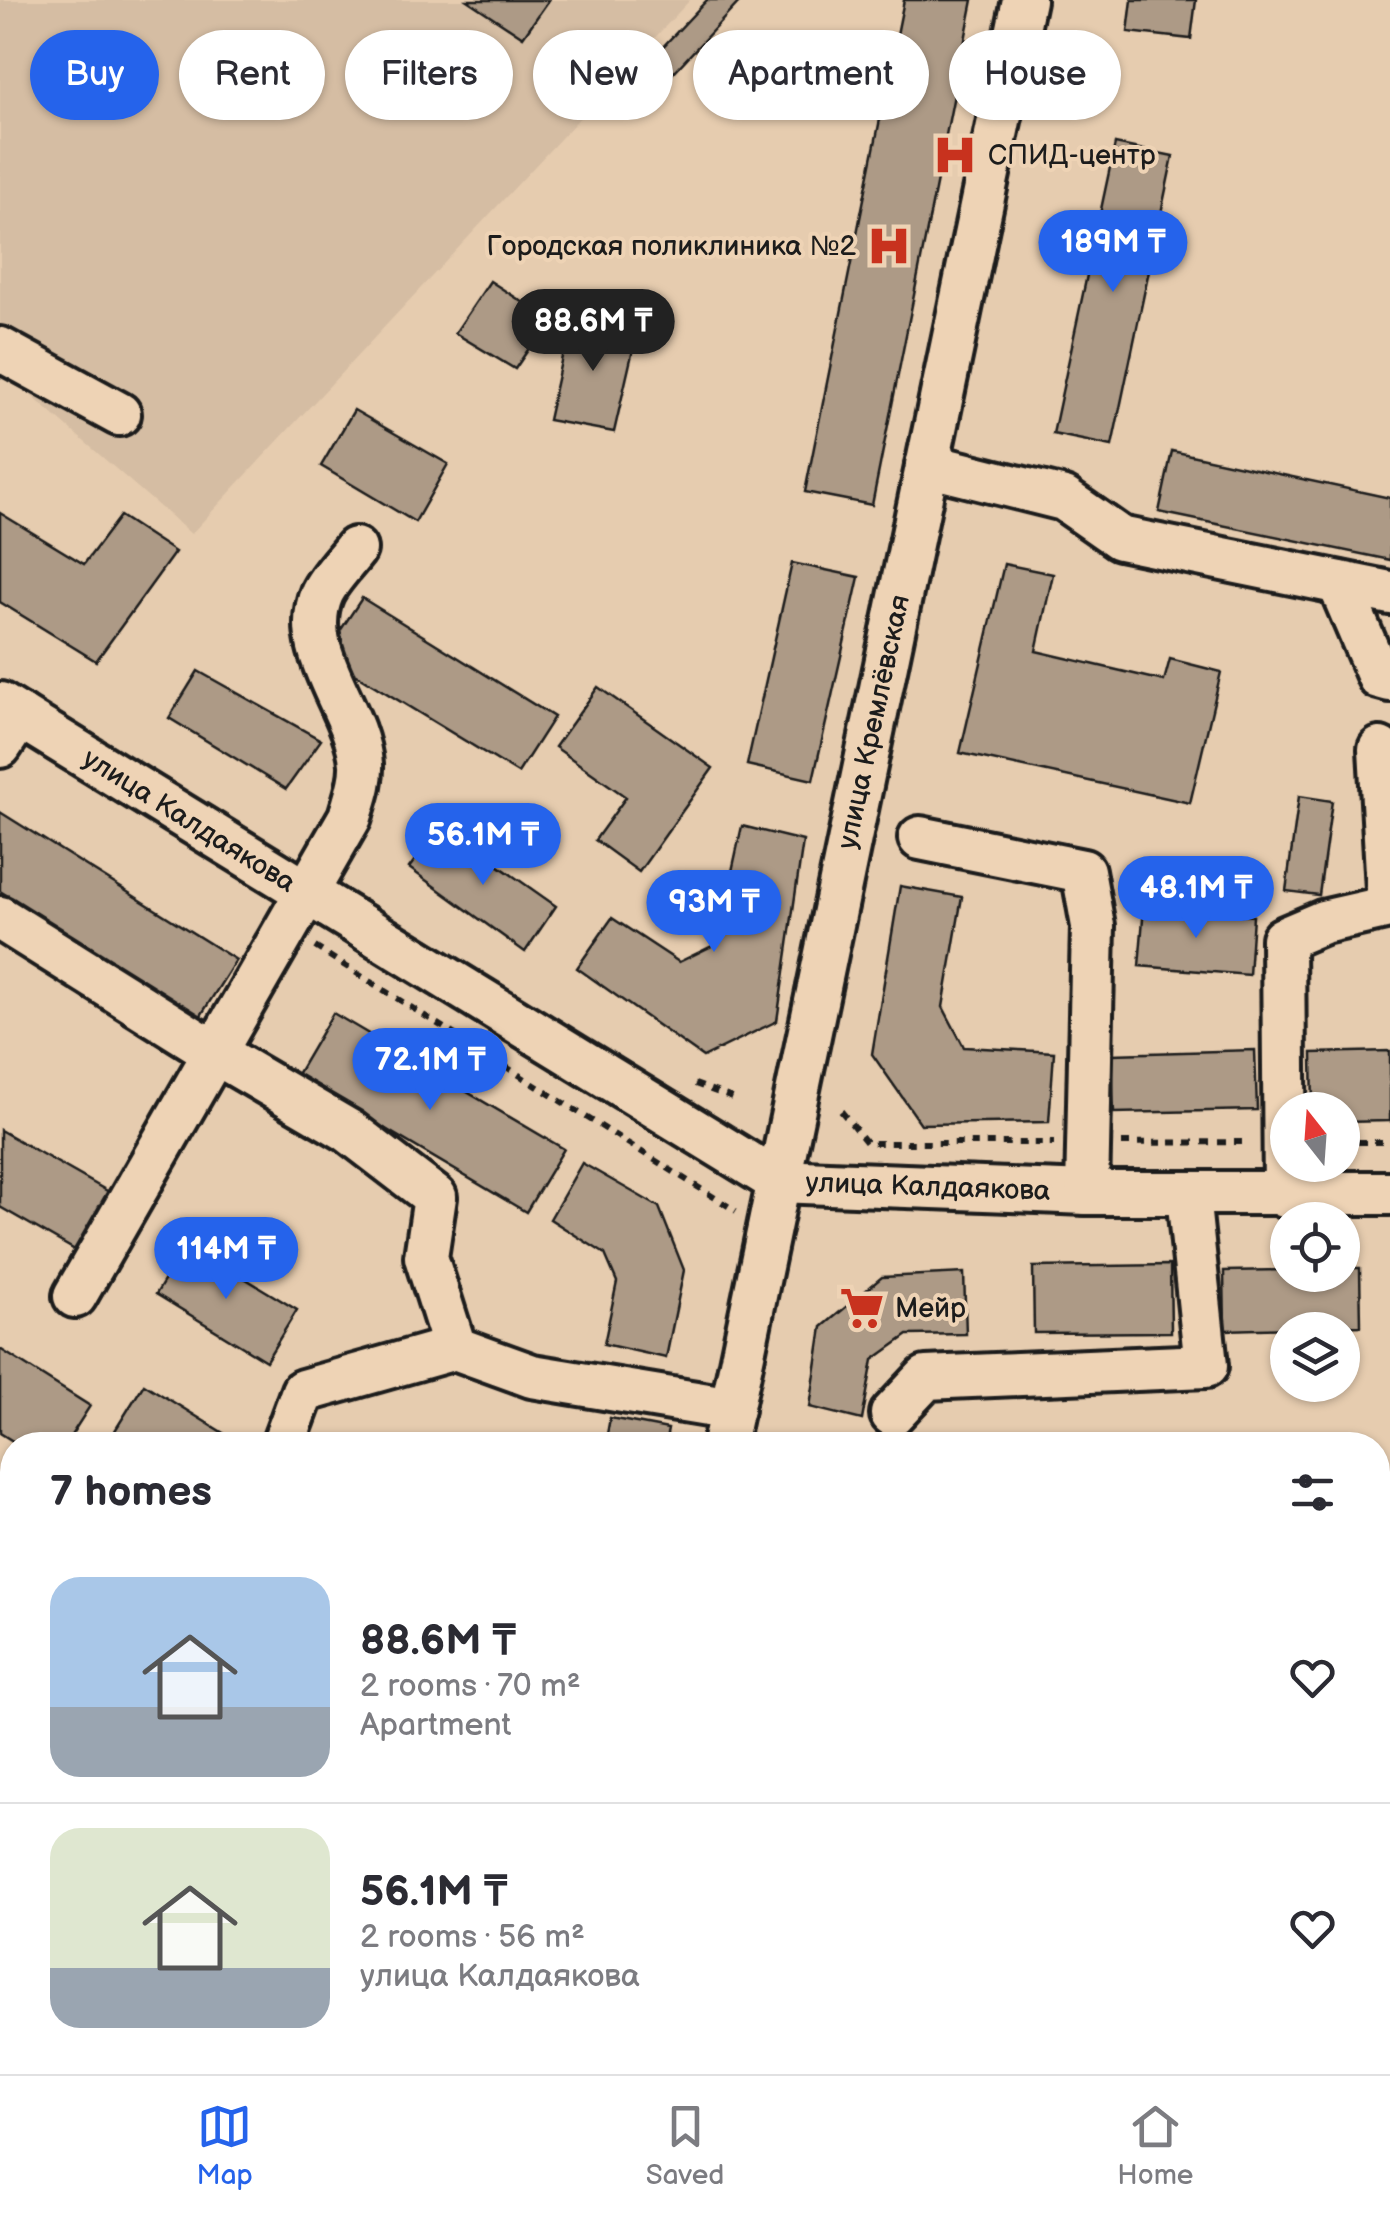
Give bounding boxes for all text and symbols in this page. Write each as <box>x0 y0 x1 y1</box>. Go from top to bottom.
chip: Buy <box>30 30 159 120</box>
chip: Rent <box>179 30 325 120</box>
chip: Filters <box>345 30 513 120</box>
chip: New <box>533 30 673 120</box>
chip: Apartment <box>693 30 929 120</box>
chip: House <box>949 30 1121 120</box>
hospital icon: СПИД-центр <box>931 131 979 179</box>
place label: СПИД-центр <box>988 139 1156 172</box>
pin: 189M ₸ <box>1032 210 1194 295</box>
hospital icon: Городская поликлиника №2 <box>865 222 913 270</box>
text: 189M ₸ <box>1060 223 1166 262</box>
place label: Городская поликлиника №2 <box>486 230 856 263</box>
pin: 88.6M ₸ <box>501 289 685 374</box>
text: 88.6M ₸ <box>534 302 652 341</box>
street label: улица Кремлёвская <box>831 592 917 852</box>
street label: улица Калдаякова <box>76 742 302 900</box>
pin: 56.1M ₸ <box>391 803 575 888</box>
text: 56.1M ₸ <box>427 816 539 855</box>
pin: 48.1M ₸ <box>1104 856 1288 941</box>
text: 48.1M ₸ <box>1140 869 1252 908</box>
pin: 93M ₸ <box>644 870 784 955</box>
text: 93M ₸ <box>668 883 760 922</box>
pin: 72.1M ₸ <box>338 1028 522 1113</box>
text: 72.1M ₸ <box>374 1041 486 1080</box>
north arrow <box>1270 1092 1360 1182</box>
map controls <box>1270 1092 1360 1402</box>
street label: улица Калдаякова <box>805 1166 1051 1208</box>
button: locate <box>1270 1202 1360 1292</box>
pin: 114M ₸ <box>145 1217 307 1302</box>
text: 114M ₸ <box>176 1230 276 1269</box>
supermarket icon: Мейр <box>838 1284 886 1332</box>
place label: Мейр <box>895 1292 966 1325</box>
button: layers <box>1270 1312 1360 1402</box>
icon: filters <box>1285 1465 1340 1520</box>
text: 7 homes <box>50 1467 212 1518</box>
text: 88.6M ₸ <box>360 1616 516 1667</box>
icon: home <box>130 1617 250 1737</box>
icon: heart <box>1285 1650 1340 1705</box>
text: 2 rooms · 70 m² <box>360 1667 581 1706</box>
text: Apartment <box>360 1706 511 1745</box>
text: 56.1M ₸ <box>360 1867 507 1918</box>
icon: home <box>130 1868 250 1988</box>
icon: heart <box>1285 1901 1340 1956</box>
text: 2 rooms · 56 m² <box>360 1918 585 1957</box>
text: улица Калдаякова <box>360 1957 640 1996</box>
tab: Map <box>197 2099 253 2192</box>
tab: Saved <box>646 2099 724 2192</box>
tab: Home <box>1117 2099 1193 2192</box>

